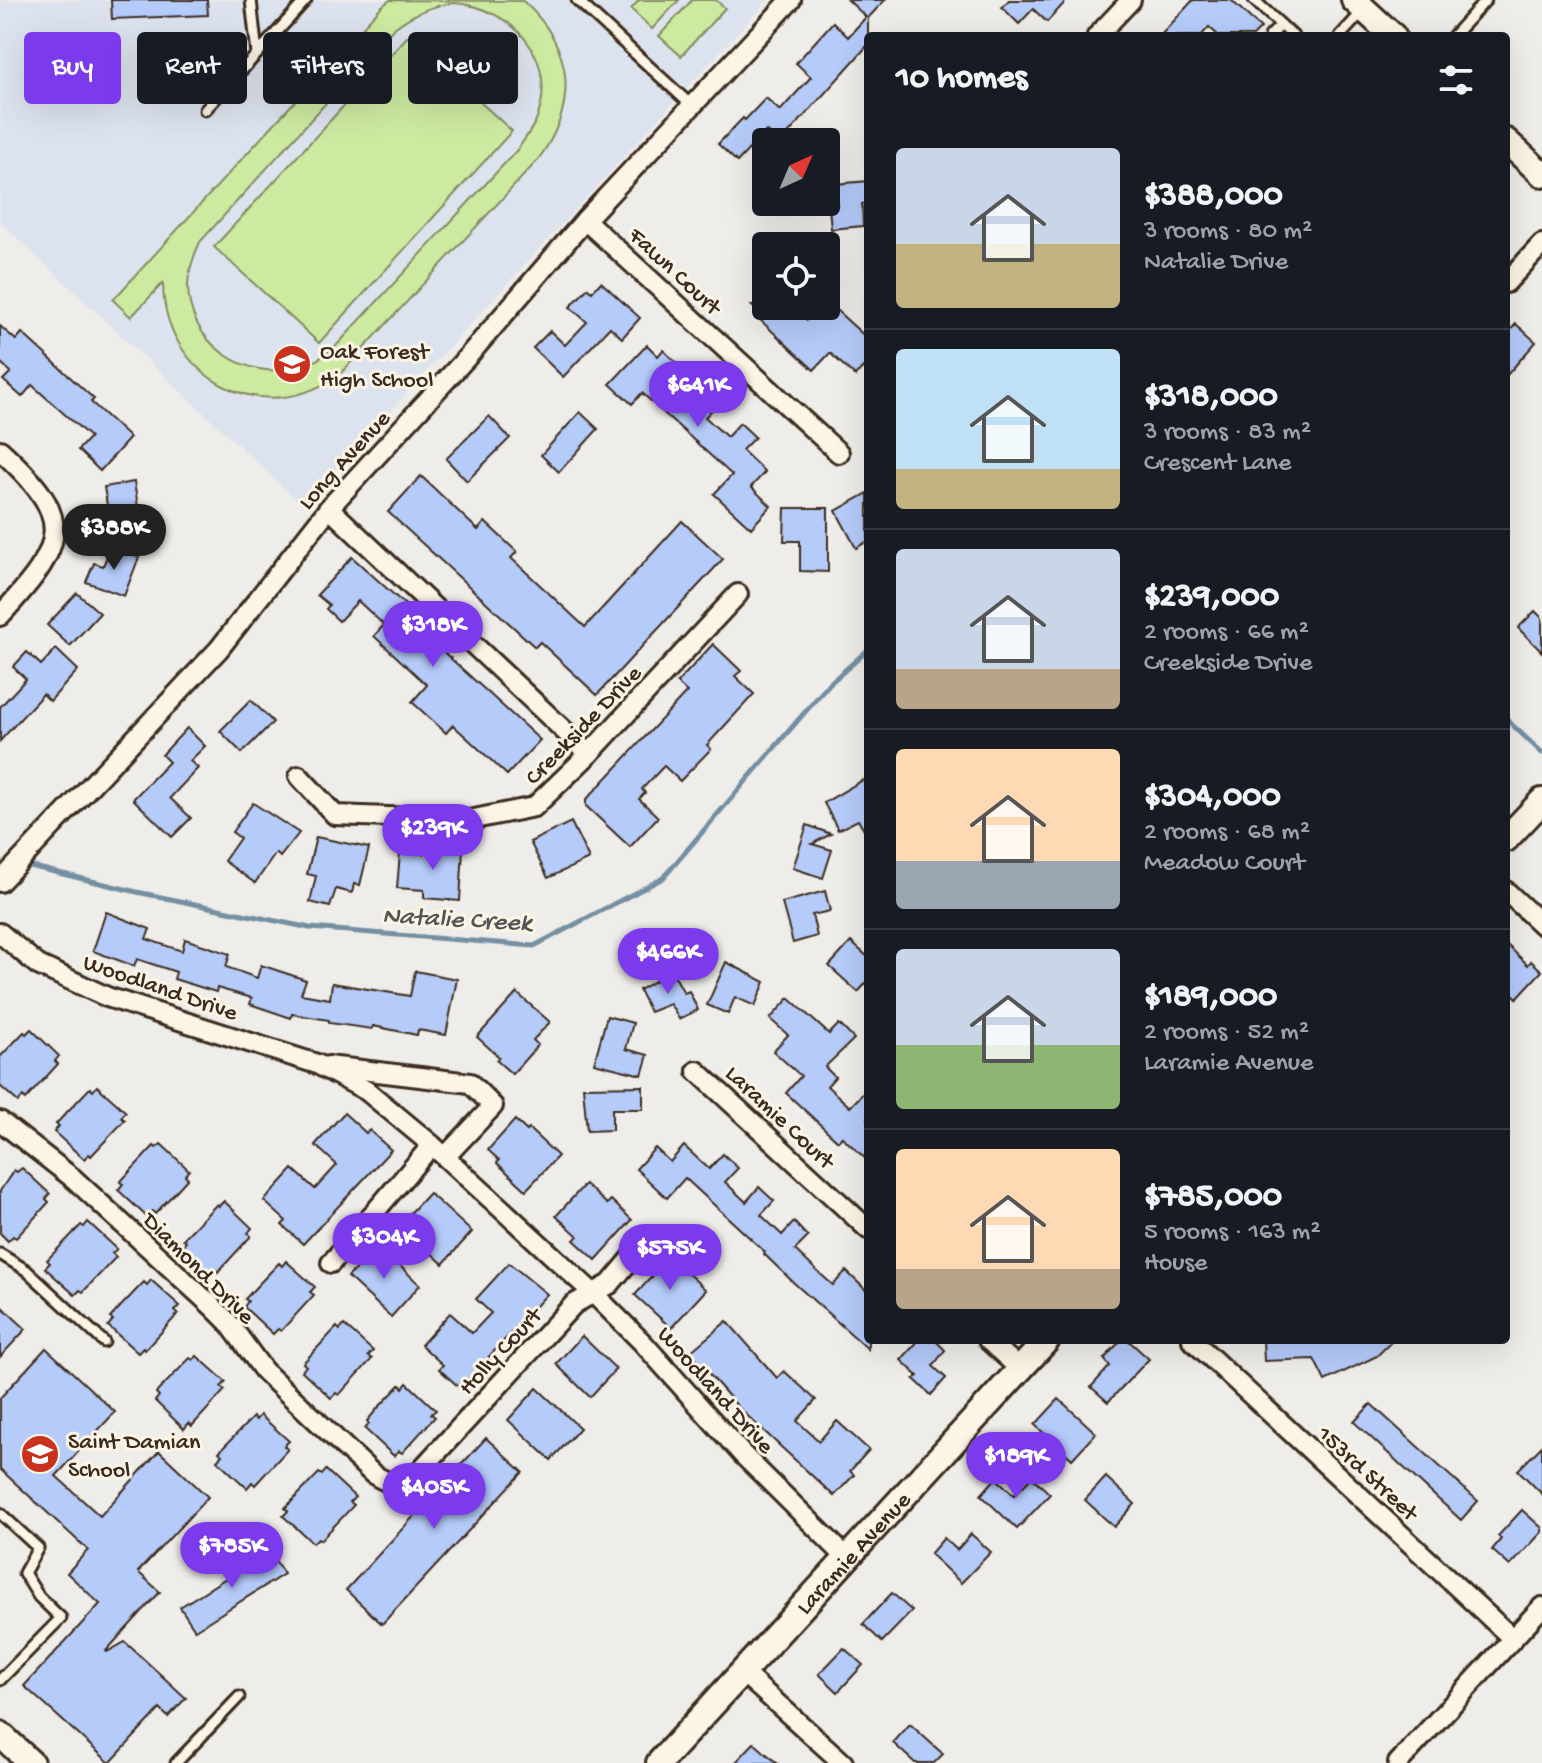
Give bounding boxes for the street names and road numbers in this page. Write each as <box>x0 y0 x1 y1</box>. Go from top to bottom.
street label: Fawn Court <box>620 222 728 324</box>
street label: Long Avenue <box>293 405 398 517</box>
street label: Creekside Drive <box>520 660 649 792</box>
street label: Woodland Drive <box>79 949 241 1029</box>
street label: Laramie Court <box>718 1060 841 1178</box>
street label: Diamond Drive <box>134 1206 260 1332</box>
street label: Holly Court <box>454 1301 551 1402</box>
street label: Woodland Drive <box>650 1322 780 1461</box>
street label: 153rd Street <box>1310 1420 1425 1530</box>
street label: Laramie Avenue <box>791 1487 919 1622</box>

